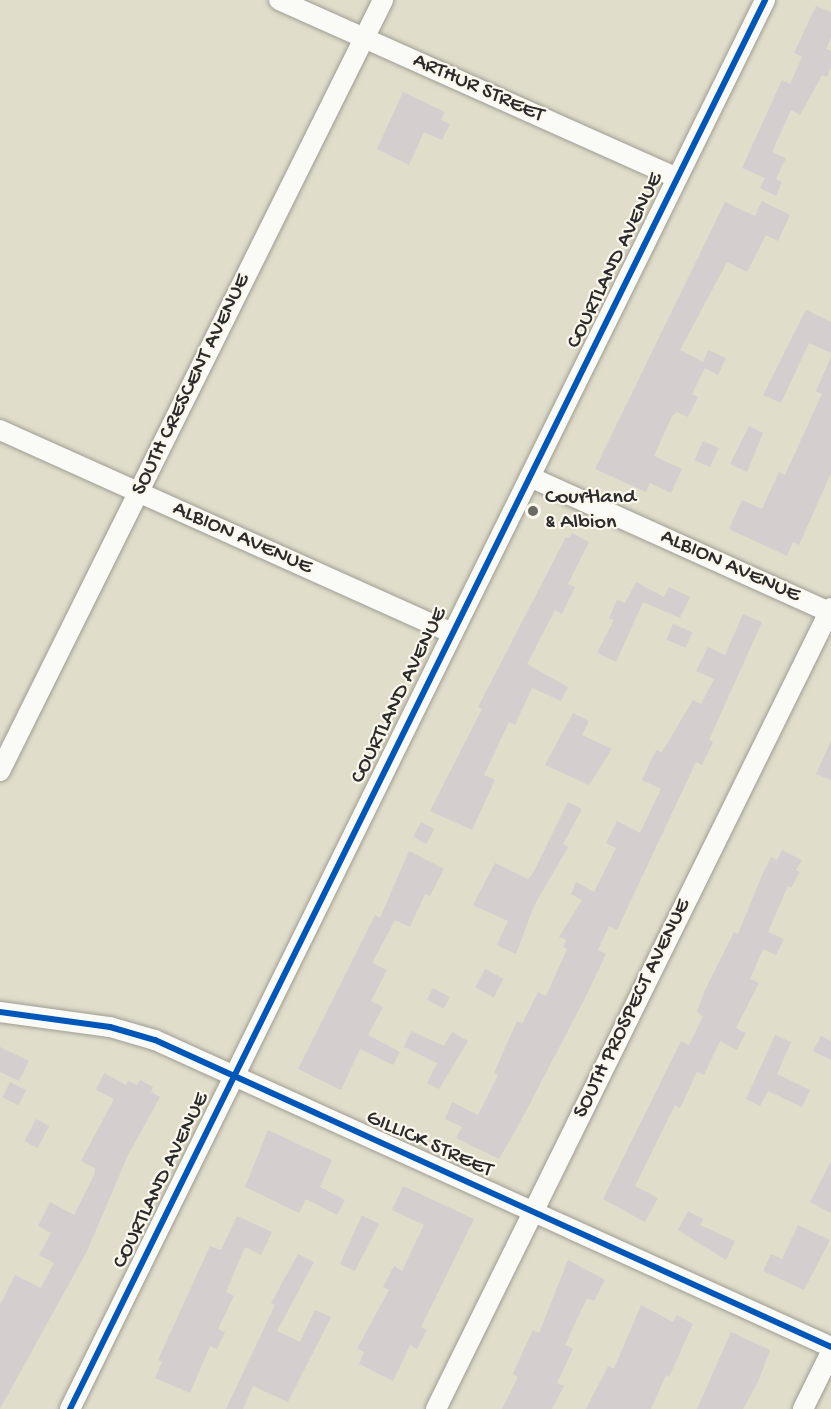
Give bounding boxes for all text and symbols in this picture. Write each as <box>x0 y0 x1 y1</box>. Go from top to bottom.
street label: ARTHUR STREET <box>408 48 548 130</box>
street label: COURTLAND AVENUE <box>562 169 670 353</box>
street label: SOUTH CRESCENT AVENUE <box>127 270 257 500</box>
place label: Courtland & Albion <box>545 485 636 536</box>
street label: ALBION AVENUE <box>168 496 316 582</box>
marker: Courtland & Albion <box>526 504 540 518</box>
street label: ALBION AVENUE <box>656 524 804 610</box>
street label: COURTLAND AVENUE <box>346 604 454 788</box>
street label: SOUTH PROSPECT AVENUE <box>568 895 698 1123</box>
street label: COURTLAND AVENUE <box>108 1089 216 1273</box>
street label: GILLICK STREET <box>362 1105 496 1185</box>

